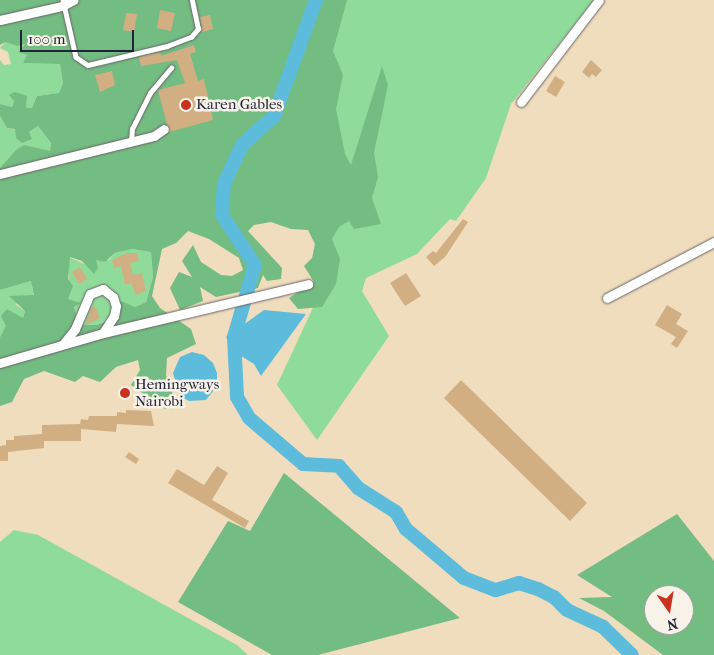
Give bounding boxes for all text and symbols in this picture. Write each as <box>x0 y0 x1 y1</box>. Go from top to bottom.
scale bar <box>22 20 136 52</box>
text: 100 m <box>28 30 66 48</box>
place label: Karen Gables <box>196 96 282 114</box>
marker: Karen Gables <box>180 99 192 111</box>
place label: Hemingways Nairobi <box>135 375 219 410</box>
marker: Hemingways Nairobi <box>119 387 131 399</box>
north arrow <box>644 585 694 635</box>
text: N <box>665 615 679 634</box>

